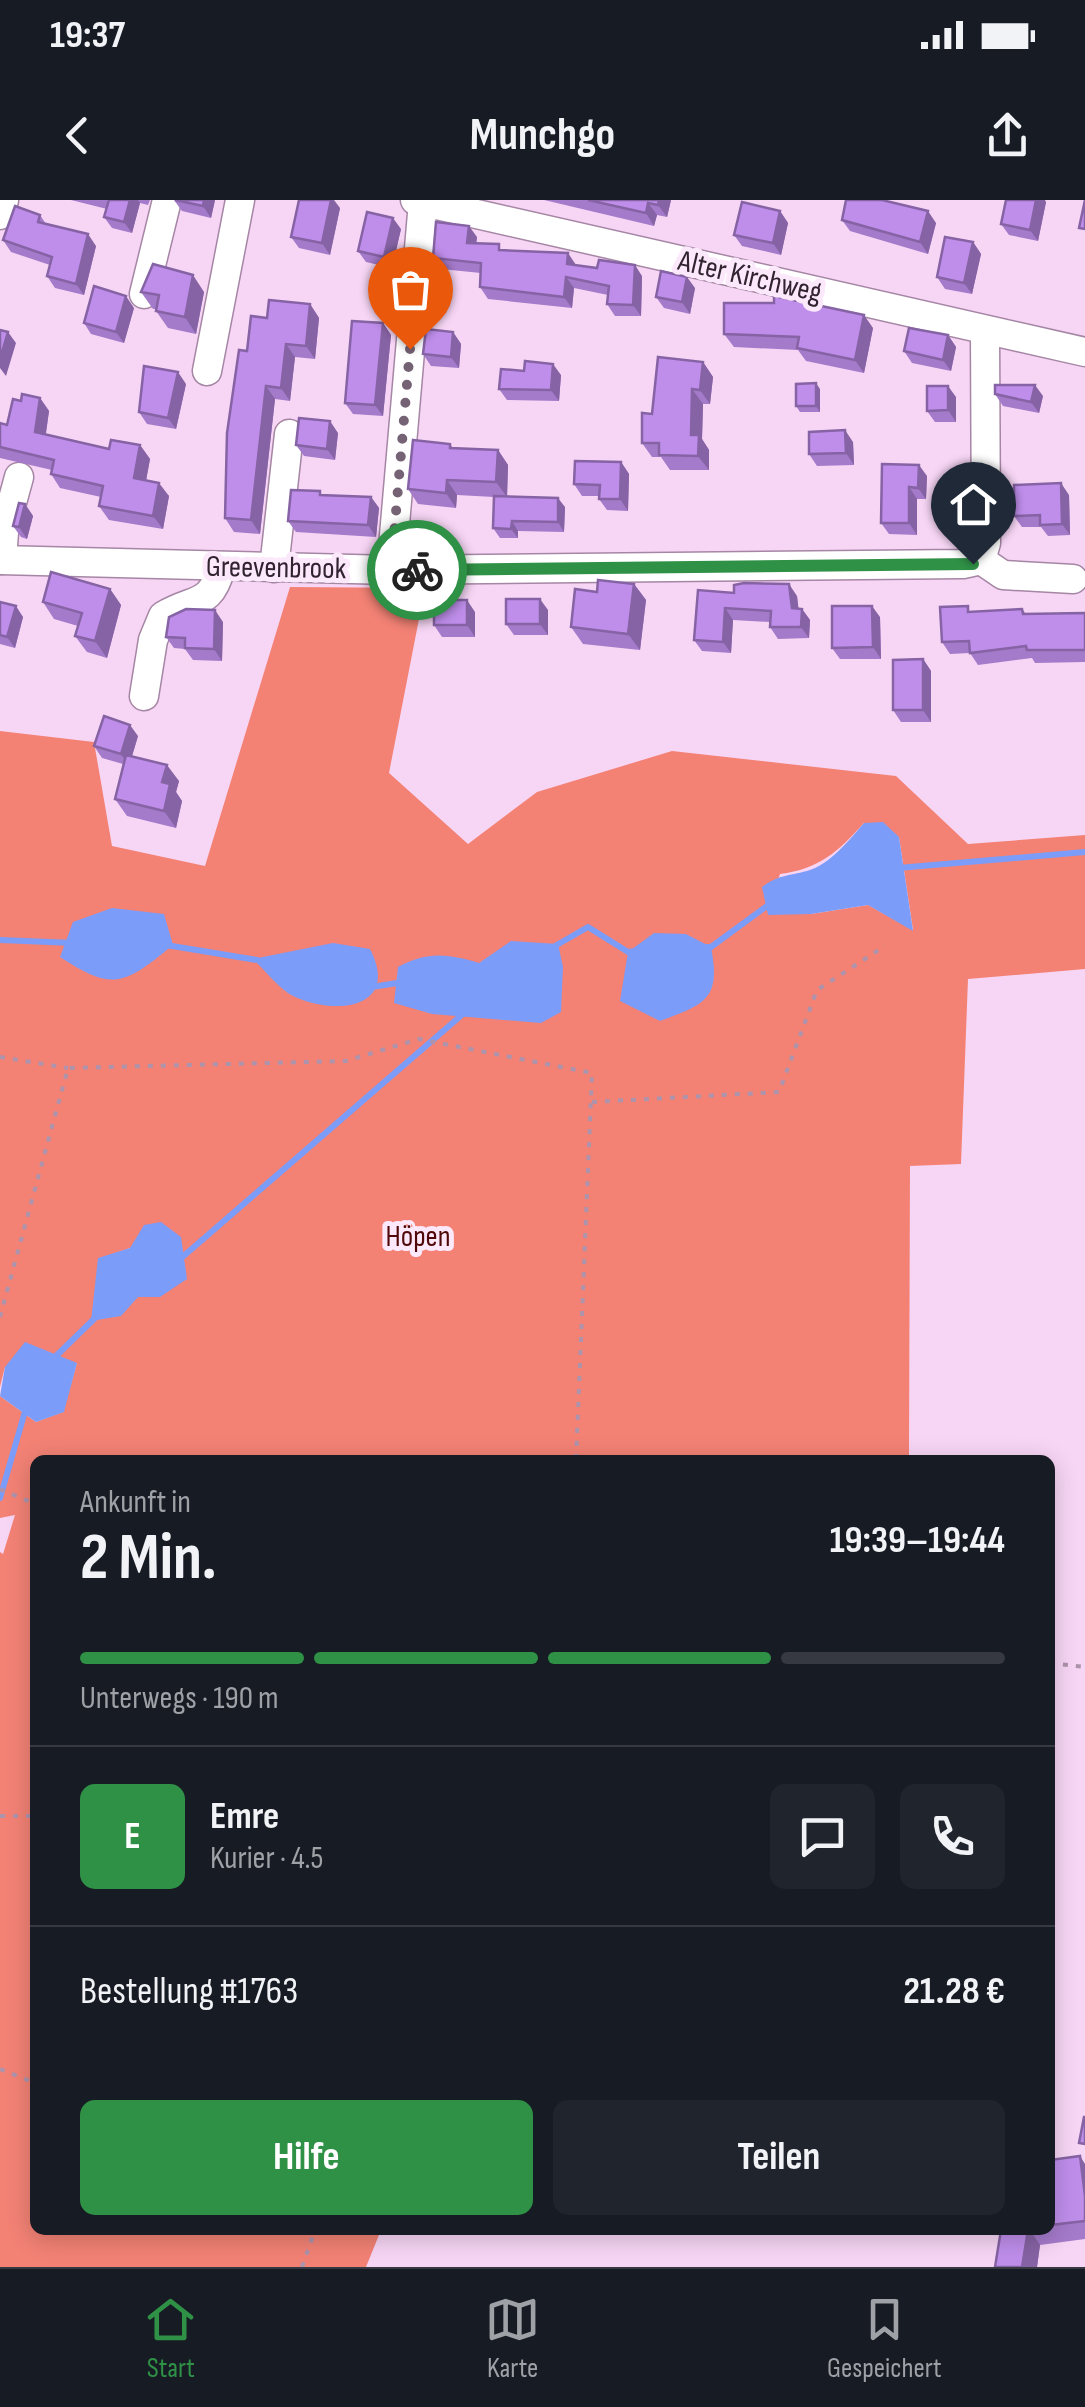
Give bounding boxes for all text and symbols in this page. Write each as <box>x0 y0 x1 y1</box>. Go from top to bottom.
text: 19:37 <box>50 13 125 58</box>
icon: back <box>50 108 105 163</box>
text: Munchgo <box>470 108 615 163</box>
icon: share <box>980 108 1035 163</box>
street label: Alter Kirchweg <box>674 243 825 311</box>
pin <box>368 247 453 350</box>
icon: bag <box>383 262 438 317</box>
pin <box>931 462 1016 565</box>
icon: home <box>946 477 1001 532</box>
courier <box>367 520 467 620</box>
icon: bike <box>390 543 445 598</box>
street label: Greevenbrook <box>206 549 347 587</box>
park label: Höpen <box>385 1219 451 1255</box>
text: Ankunft in <box>80 1483 191 1522</box>
text: 19:39–19:44 <box>830 1518 1005 1563</box>
text: 2 Min. <box>80 1520 217 1598</box>
text: Unterwegs · 190 m <box>80 1679 279 1718</box>
button: chat <box>770 1784 875 1889</box>
button: phone <box>900 1784 1005 1889</box>
text: Emre <box>210 1794 279 1839</box>
text: E <box>124 1814 141 1859</box>
text: Kurier · 4.5 <box>210 1839 323 1878</box>
text: Bestellung #1763 <box>80 1969 298 2014</box>
text: 21.28 € <box>903 1969 1005 2014</box>
button: Hilfe <box>80 2100 533 2215</box>
button: Teilen <box>553 2100 1005 2215</box>
tab: Start <box>143 2292 198 2385</box>
tab: Karte <box>485 2292 540 2385</box>
tab: Gespeichert <box>827 2292 942 2385</box>

